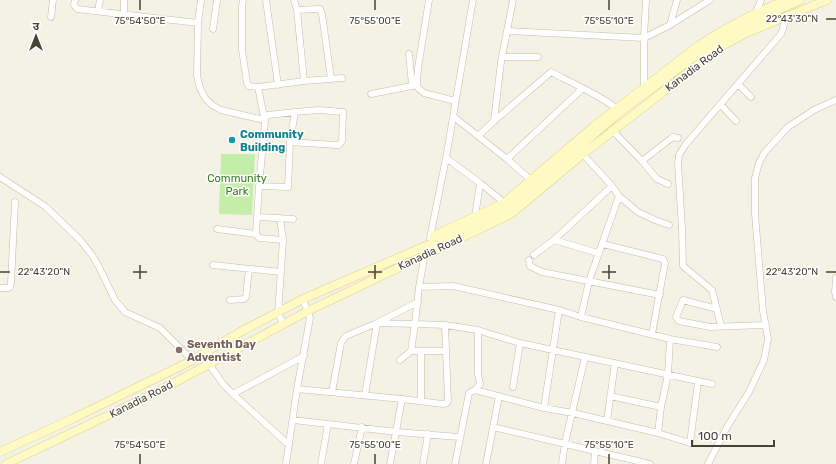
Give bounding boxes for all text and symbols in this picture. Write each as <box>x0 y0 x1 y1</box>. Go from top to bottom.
text: 22°43'30"N <box>766 13 818 25</box>
text: 75°54'50"E <box>114 15 166 27</box>
text: 75°55'00"E <box>349 15 401 27</box>
text: 75°55'10"E <box>584 15 634 27</box>
north arrow <box>16 16 56 56</box>
text: उ <box>33 20 40 33</box>
street label: Kanadia Road <box>663 42 726 94</box>
place label: Community Building <box>240 128 304 154</box>
marker: Community Building <box>227 135 237 145</box>
park label: Community Park <box>207 172 267 198</box>
street label: Kanadia Road <box>396 232 464 273</box>
text: 22°43'20"N <box>18 266 70 278</box>
text: 22°43'20"N <box>766 266 818 278</box>
place label: Seventh Day Adventist <box>187 338 256 364</box>
marker: Seventh Day Adventist <box>174 345 184 355</box>
street label: Kanadia Road <box>107 378 175 421</box>
scale bar <box>692 422 774 448</box>
text: 100 m <box>698 429 732 443</box>
text: 75°54'50"E <box>114 439 166 451</box>
text: 75°55'00"E <box>349 439 401 451</box>
text: 75°55'10"E <box>584 439 634 451</box>

